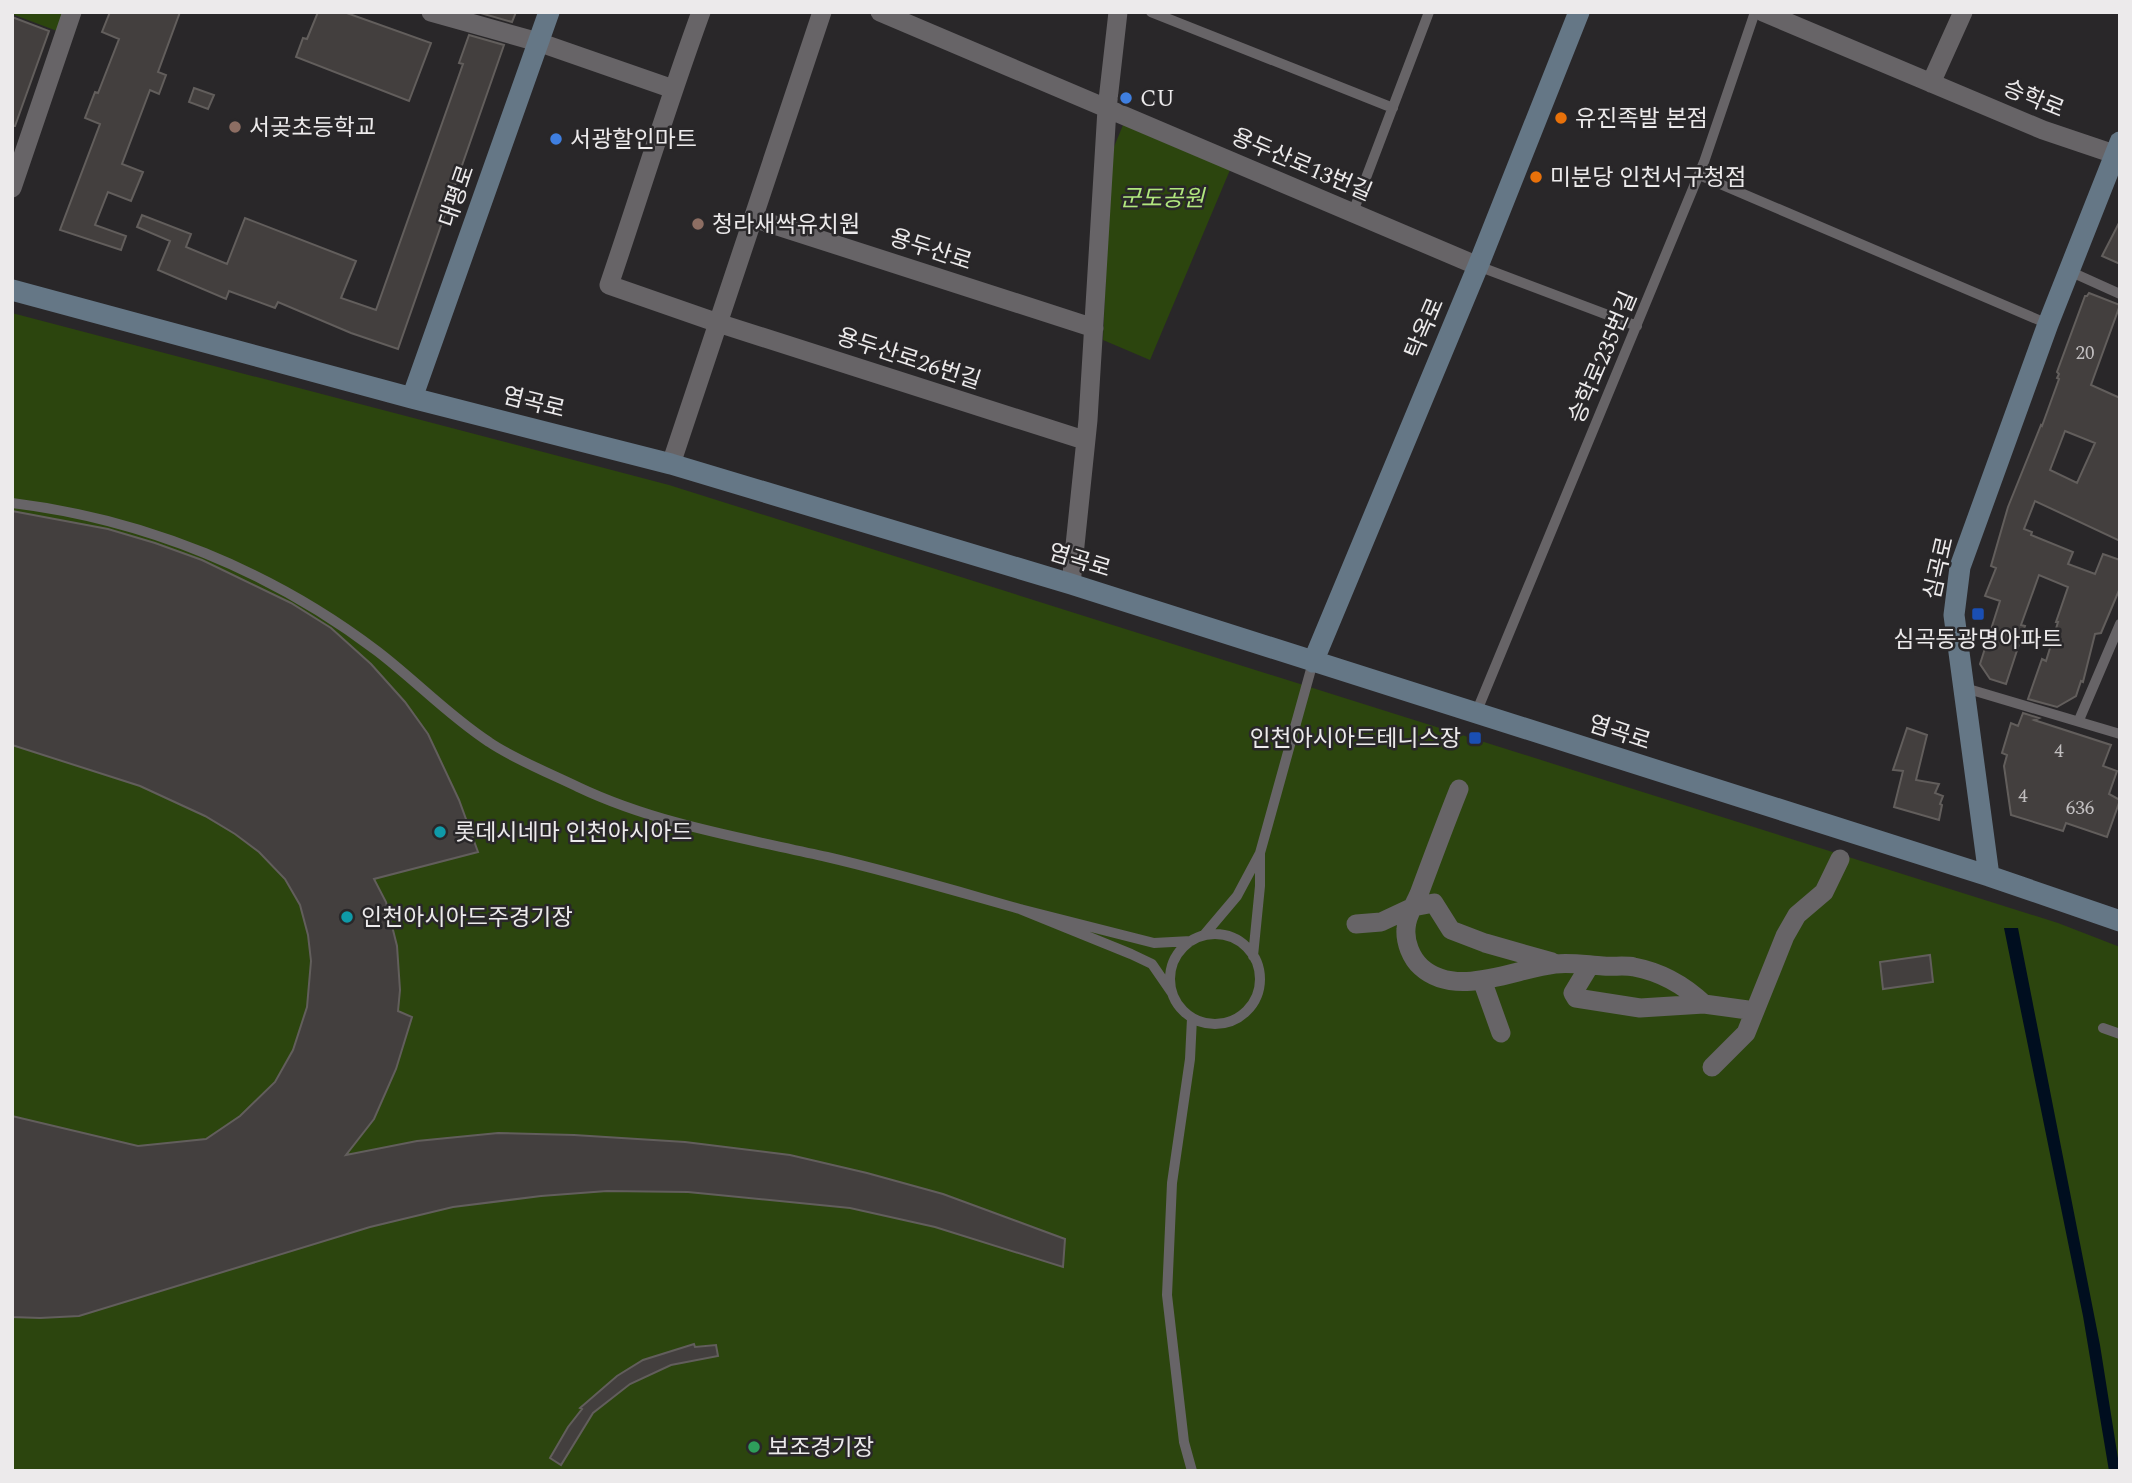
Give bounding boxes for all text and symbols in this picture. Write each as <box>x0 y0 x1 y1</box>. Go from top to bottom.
street label: 승학로 <box>1997 71 2069 128</box>
place label: CU <box>1140 82 1175 117</box>
marker: CU <box>1118 90 1134 106</box>
place label: 유진족발 본점 <box>1575 102 1708 137</box>
marker: 유진족발 본점 <box>1553 110 1569 126</box>
place label: 서곶초등학교 <box>249 111 376 146</box>
marker: 서곶초등학교 <box>227 119 243 135</box>
street label: 용두산로13번길 <box>1226 120 1377 211</box>
place label: 서광할인마트 <box>570 123 697 158</box>
marker: 서광할인마트 <box>548 131 564 147</box>
street label: 대평로 <box>431 161 484 232</box>
place label: 미분당 인천서구청점 <box>1550 161 1746 196</box>
marker: 미분당 인천서구청점 <box>1528 169 1544 185</box>
park label: 군도공원 <box>1120 182 1206 217</box>
place label: 청라새싹유치원 <box>712 208 860 243</box>
marker: 청라새싹유치원 <box>690 216 706 232</box>
street label: 용두산로 <box>885 221 976 280</box>
street label: 승학로235번길 <box>1560 286 1647 429</box>
street label: 탁옥로 <box>1397 293 1454 365</box>
street label: 용두산로26번길 <box>832 320 985 399</box>
house number: 20 <box>2075 339 2095 368</box>
street label: 염곡로 <box>499 379 569 428</box>
street label: 심곡로 <box>1915 533 1964 603</box>
street label: 염곡로 <box>1044 535 1115 587</box>
marker: 심곡동광명아파트 <box>1970 606 1986 622</box>
place label: 심곡동광명아파트 <box>1893 623 2063 658</box>
street label: 염곡로 <box>1584 707 1655 760</box>
place label: 인천아시아드테니스장 <box>1249 722 1461 757</box>
marker: 인천아시아드테니스장 <box>1467 730 1483 746</box>
house number: 4 <box>2054 737 2064 766</box>
house number: 4 <box>2018 782 2028 811</box>
house number: 636 <box>2066 794 2094 823</box>
place label: 롯데시네마 인천아시아드 <box>454 816 693 851</box>
marker: 롯데시네마 인천아시아드 <box>432 824 448 840</box>
place label: 인천아시아드주경기장 <box>361 901 573 936</box>
marker: 인천아시아드주경기장 <box>339 909 355 925</box>
place label: 보조경기장 <box>768 1431 874 1466</box>
marker: 보조경기장 <box>746 1439 762 1455</box>

